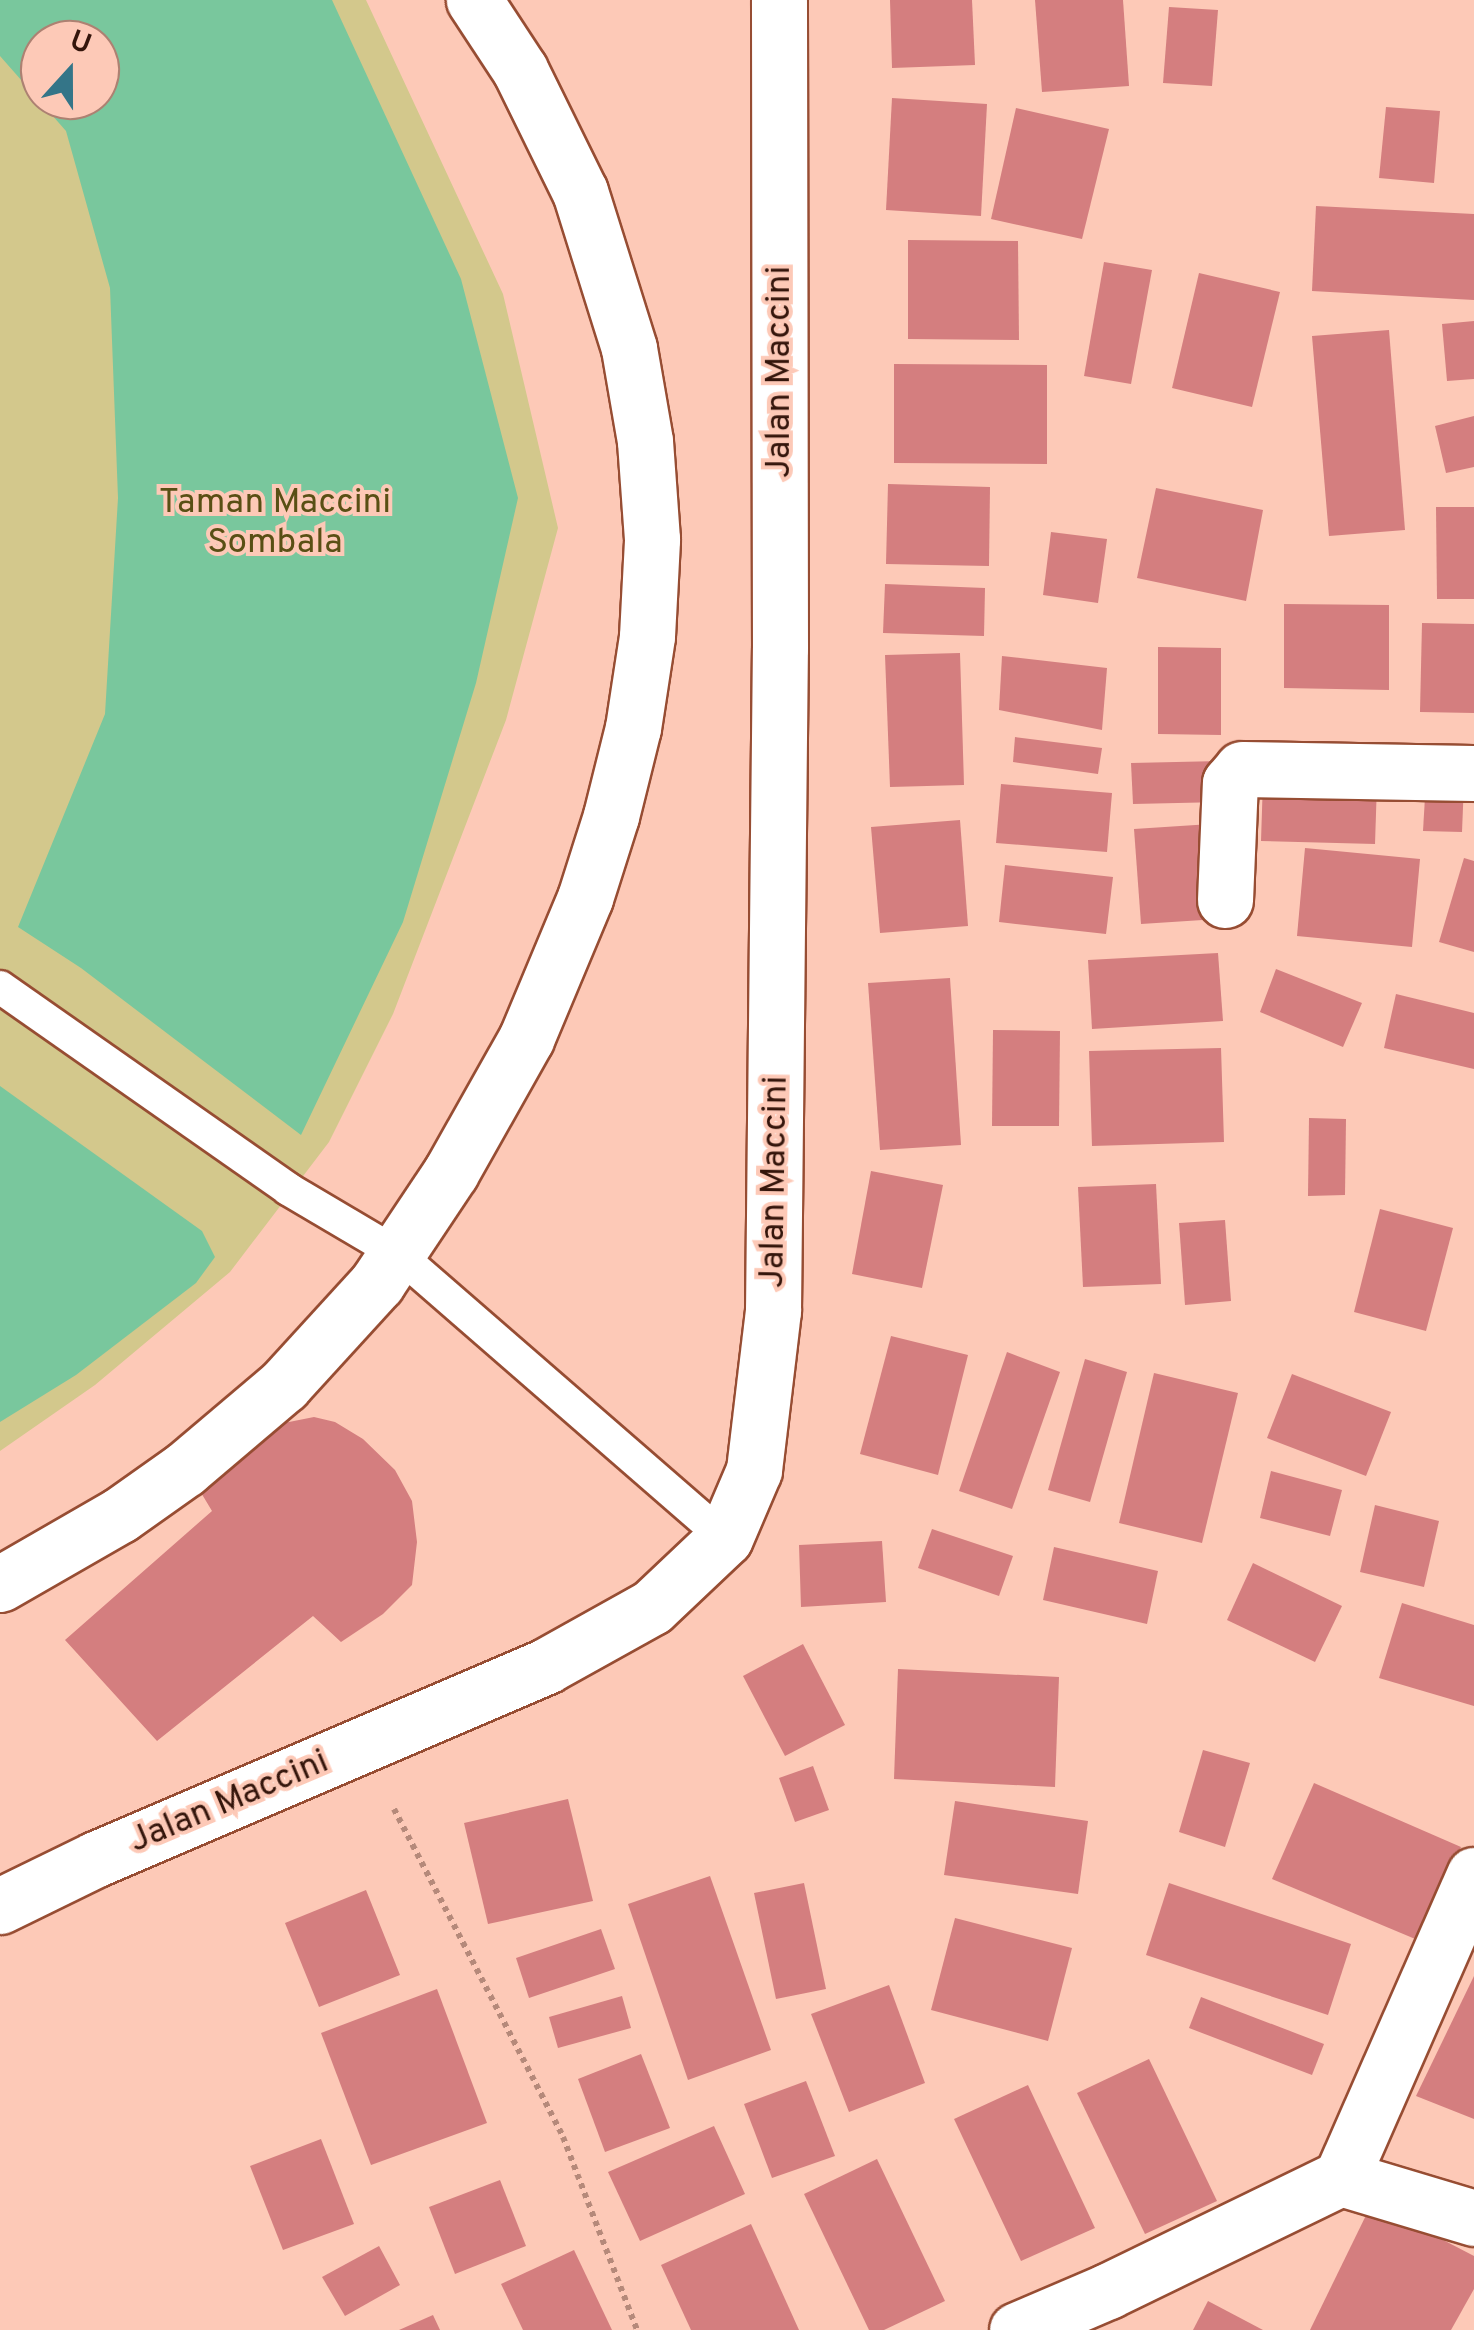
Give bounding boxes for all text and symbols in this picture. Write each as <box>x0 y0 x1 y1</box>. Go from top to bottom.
north arrow <box>20 20 120 120</box>
text: U <box>64 23 96 64</box>
street label: Jalan Maccini <box>759 266 801 478</box>
park label: Taman Maccini Sombala <box>159 482 391 564</box>
street label: Jalan Maccini <box>752 1076 798 1288</box>
street label: Jalan Maccini <box>123 1741 335 1863</box>

